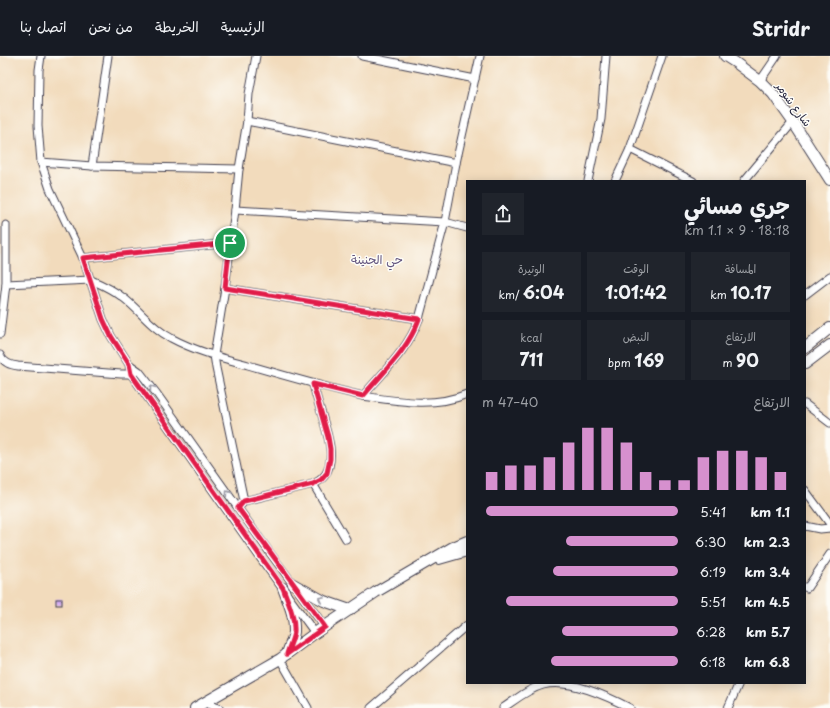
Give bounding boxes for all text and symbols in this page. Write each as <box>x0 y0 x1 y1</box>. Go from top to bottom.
text: Stridr <box>752 14 810 42</box>
text: اتصل بنا <box>20 16 66 37</box>
text: من نحن <box>88 16 133 37</box>
text: الخريطة <box>155 16 199 37</box>
text: الرئيسية <box>221 16 265 37</box>
street label: شارع شومر <box>771 77 816 130</box>
text: جري مسائي <box>684 188 790 221</box>
button: share <box>482 193 524 235</box>
text: 18:18 · 9 × 1.1 km <box>684 220 790 239</box>
pin <box>213 226 247 260</box>
icon: arrive <box>219 232 241 254</box>
district label: حي الجنينة <box>351 250 403 271</box>
text: الوتيرة <box>518 260 545 277</box>
text: الوقت <box>623 260 649 277</box>
text: المسافة <box>725 260 756 277</box>
text: 6:04 <box>523 279 564 305</box>
text: 1:01:42 <box>605 279 667 305</box>
text: 10.17 <box>730 279 771 305</box>
text: /km <box>498 286 523 303</box>
text: km <box>710 286 730 303</box>
text: النبض <box>623 328 649 345</box>
text: الارتفاع <box>725 328 756 345</box>
text: kcal <box>520 329 542 346</box>
text: 711 <box>520 346 543 372</box>
text: 169 <box>634 347 664 373</box>
text: 90 <box>736 347 759 373</box>
text: bpm <box>608 354 634 371</box>
text: m <box>723 354 736 371</box>
one-way arrow <box>150 385 157 392</box>
text: 40–47 m <box>482 392 538 411</box>
text: الارتفاع <box>754 392 790 411</box>
one-way arrow <box>226 491 233 498</box>
text: 5:41 <box>700 502 726 521</box>
text: 1.1 km <box>751 502 790 521</box>
text: 6:30 <box>695 532 726 551</box>
text: 2.3 km <box>744 532 790 551</box>
text: 6:19 <box>700 562 726 581</box>
text: 3.4 km <box>744 562 790 581</box>
text: 5:51 <box>700 592 726 611</box>
text: 4.5 km <box>744 592 790 611</box>
one-way arrow <box>317 596 325 604</box>
text: 6:28 <box>696 622 726 641</box>
text: 5.7 km <box>746 622 790 641</box>
text: 6:18 <box>699 652 726 671</box>
text: 6.8 km <box>744 652 790 671</box>

